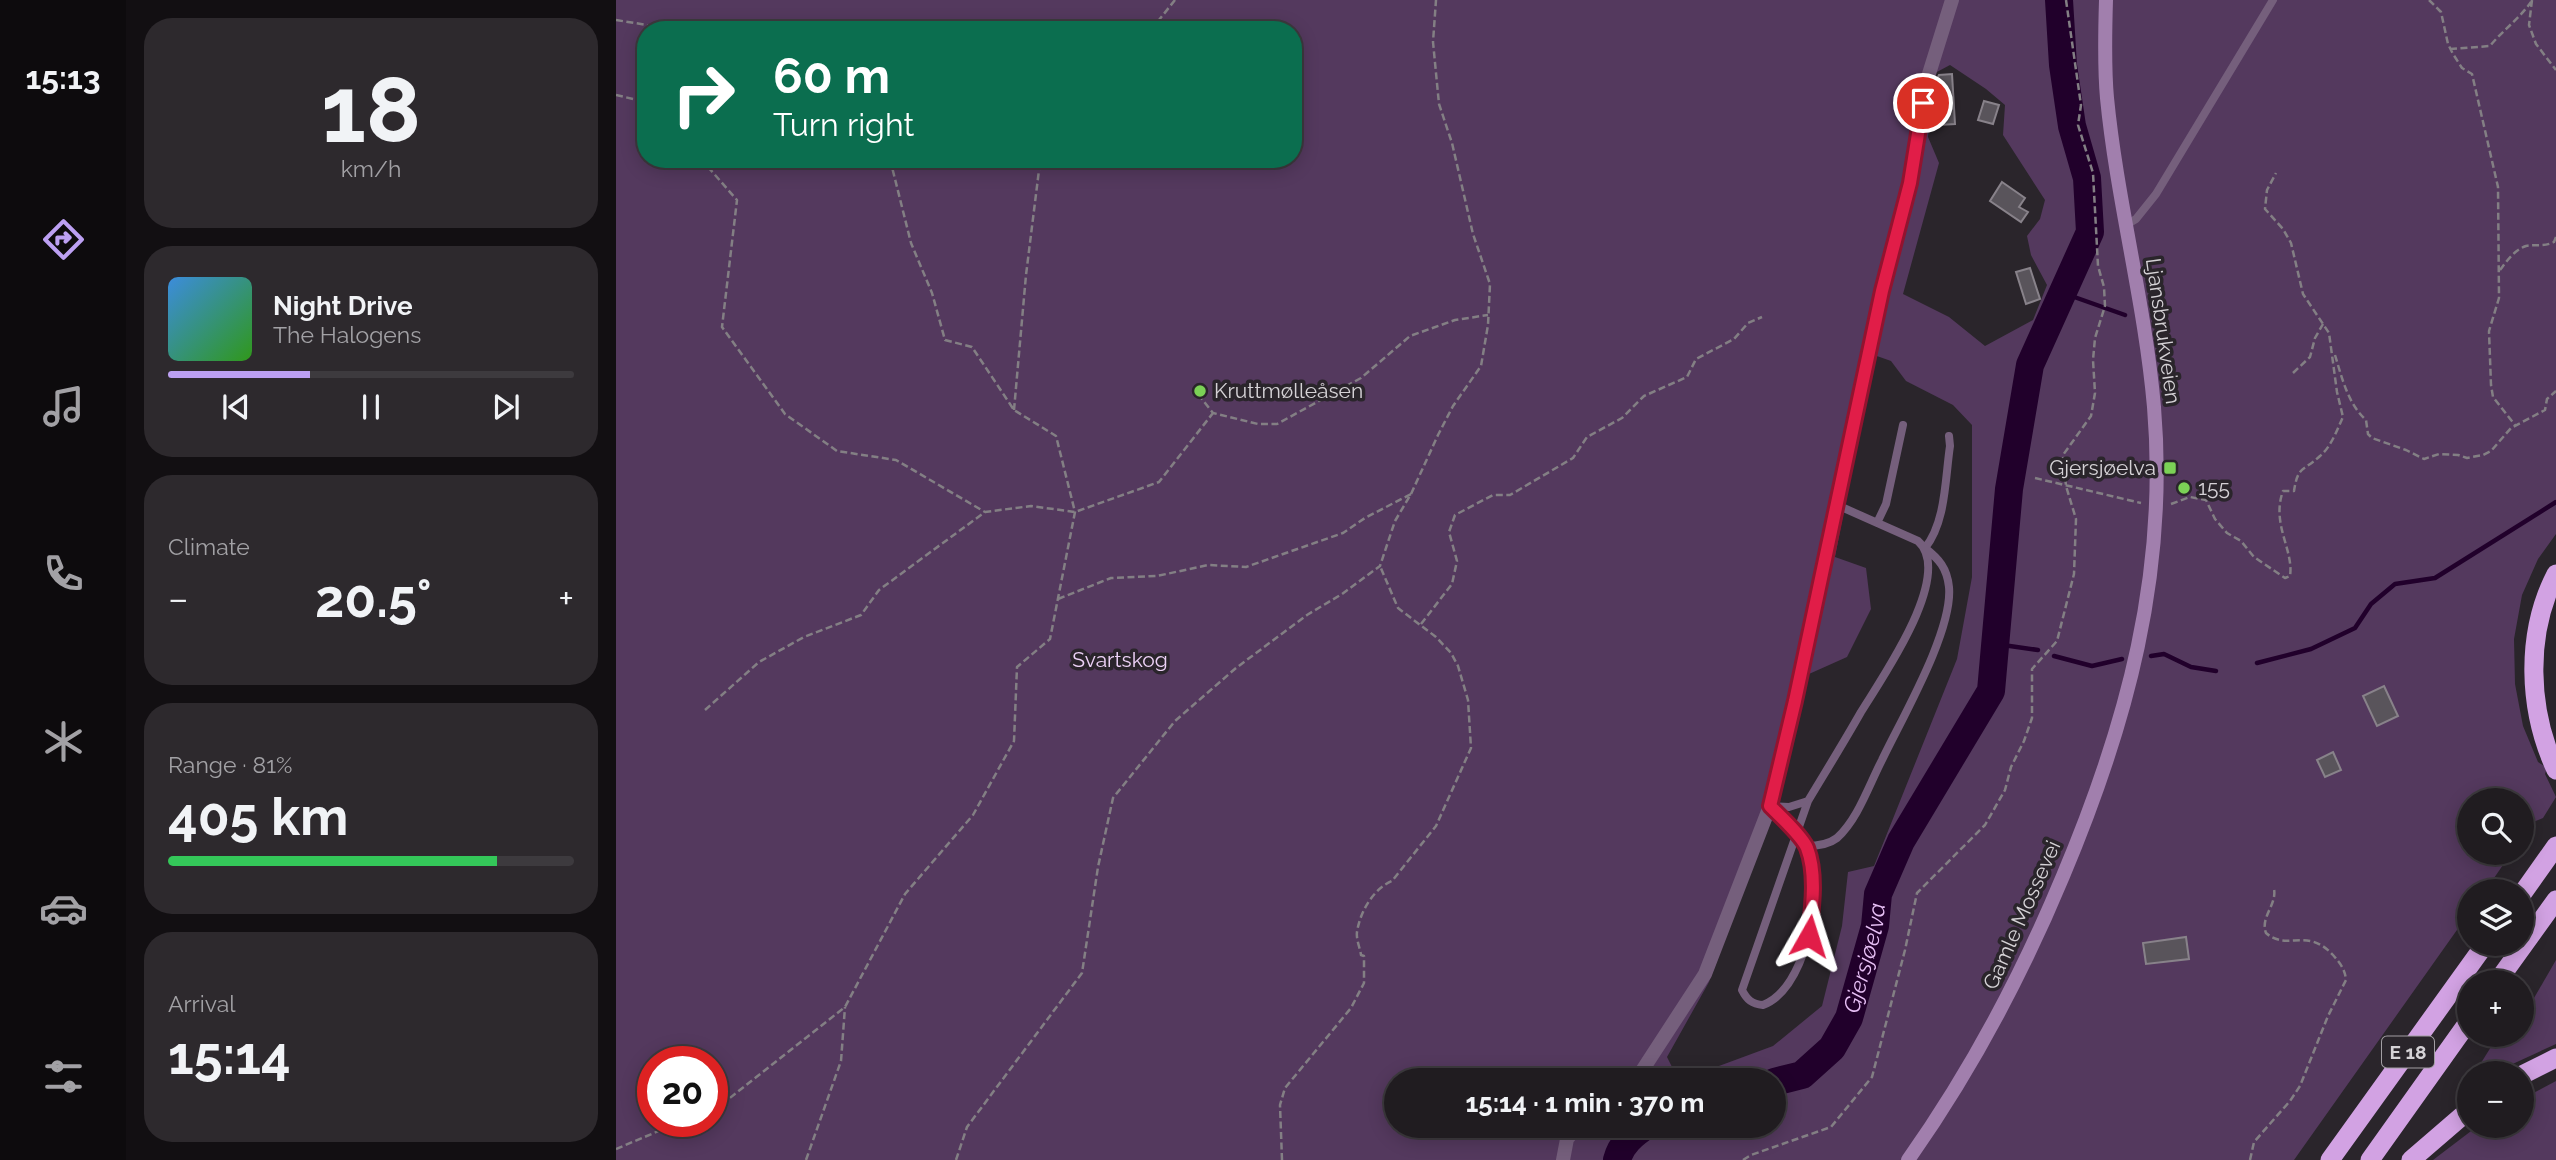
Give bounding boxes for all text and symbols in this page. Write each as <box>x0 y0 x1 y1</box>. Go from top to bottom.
text: 60 m <box>773 47 890 104</box>
icon: right <box>658 49 749 140</box>
text: 18 <box>321 56 421 163</box>
text: 15:13 <box>25 59 101 96</box>
pin <box>1893 73 1953 133</box>
icon: arrive <box>1904 84 1942 122</box>
text: Turn right <box>773 106 914 143</box>
text: km/h <box>341 155 401 182</box>
icon: directions <box>39 215 88 264</box>
street label: Ljansbrukveien <box>2141 256 2186 405</box>
text: Night Drive <box>273 291 412 321</box>
text: The Halogens <box>273 321 421 348</box>
place label: Kruttmølleåsen <box>1214 378 1363 403</box>
icon: music <box>39 382 88 431</box>
marker: Kruttmølleåsen <box>1192 383 1208 399</box>
icon: previous <box>217 388 255 426</box>
icon: pause <box>352 388 390 426</box>
icon: next <box>487 388 525 426</box>
place label: Gjersjøelva <box>2049 455 2156 480</box>
marker: Gjersjøelva <box>2162 460 2178 476</box>
place label: 155 <box>2198 475 2230 500</box>
marker: 155 <box>2176 480 2192 496</box>
text: Climate <box>168 533 250 560</box>
icon: phone <box>39 549 88 598</box>
text: 20.5° <box>315 568 432 629</box>
text: − <box>168 576 188 621</box>
text: + <box>558 576 574 621</box>
park label: Svartskog <box>1072 647 1168 672</box>
icon: climate <box>39 717 88 766</box>
text: Range · 81% <box>168 751 292 778</box>
text: 405 km <box>168 786 348 847</box>
map controls <box>2457 788 2534 1138</box>
button: search <box>2457 788 2534 865</box>
street label: Gamle Mossevei <box>1978 837 2065 993</box>
button: layers <box>2457 879 2534 956</box>
icon: car <box>39 884 88 933</box>
position arrow <box>1772 899 1846 973</box>
water label: Gjersjøelva <box>1837 901 1890 1016</box>
button: + <box>2457 970 2534 1047</box>
text: Arrival <box>168 990 235 1017</box>
text: 15:14 <box>168 1025 291 1086</box>
road number: E 18 <box>2382 1036 2434 1068</box>
speed limit sign: 20 <box>637 1046 728 1137</box>
icon: filters <box>39 1052 88 1101</box>
button: − <box>2457 1061 2534 1138</box>
text: 15:14 · 1 min · 370 m <box>1465 1088 1705 1118</box>

